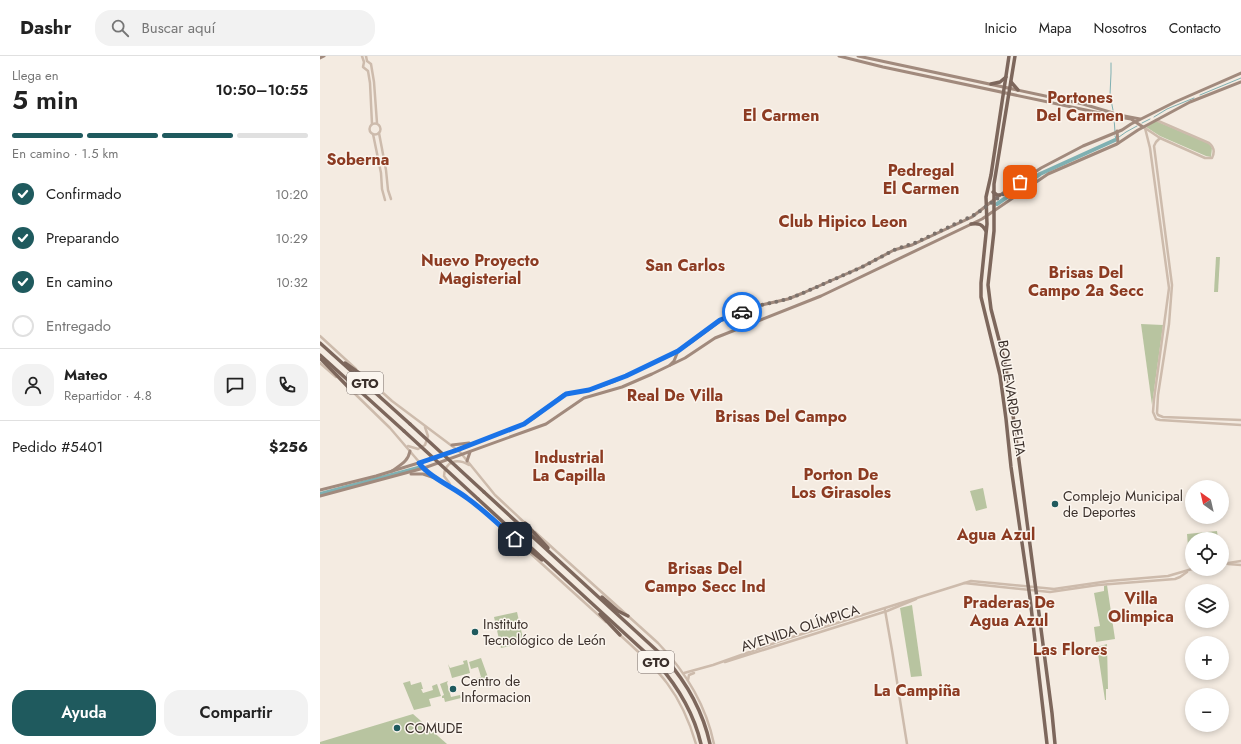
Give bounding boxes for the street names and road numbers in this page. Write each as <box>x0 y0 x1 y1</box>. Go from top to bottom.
street label: BOULEVARD DELTA <box>993 339 1031 458</box>
road number: GTO <box>347 372 383 394</box>
street label: AVENIDA OLÍMPICA <box>738 599 863 657</box>
road number: GTO <box>638 651 674 673</box>

